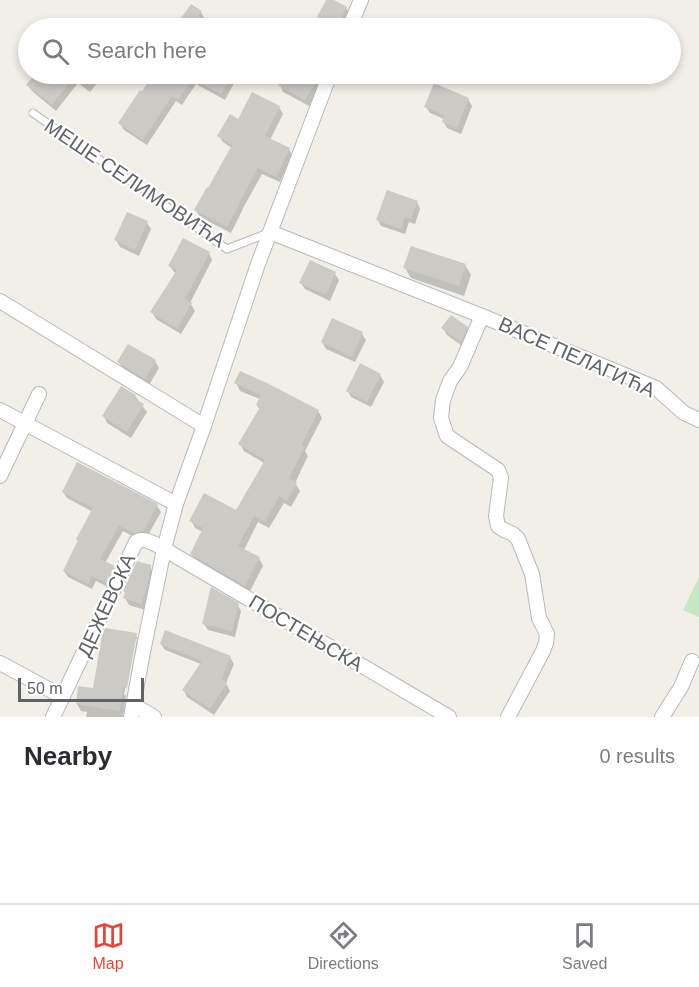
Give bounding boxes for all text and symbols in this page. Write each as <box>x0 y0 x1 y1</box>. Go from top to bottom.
search box <box>18 18 681 84</box>
icon: search <box>39 35 72 68</box>
text: Search here <box>87 38 207 63</box>
street label: МЕШЕ СЕЛИМОВИЋА <box>41 114 230 252</box>
street label: ВАСЕ ПЕЛАГИЋА <box>495 313 659 402</box>
street label: ДЕЖЕВСКА <box>73 550 140 660</box>
street label: ПОСТЕЊСКА <box>245 590 367 676</box>
scale bar <box>18 675 144 702</box>
text: 50 m <box>27 680 63 697</box>
text: Nearby <box>24 741 112 771</box>
text: 0 results <box>599 745 675 767</box>
tab: Map <box>92 919 125 973</box>
tab: Directions <box>308 919 379 973</box>
tab: Saved <box>562 919 607 973</box>

